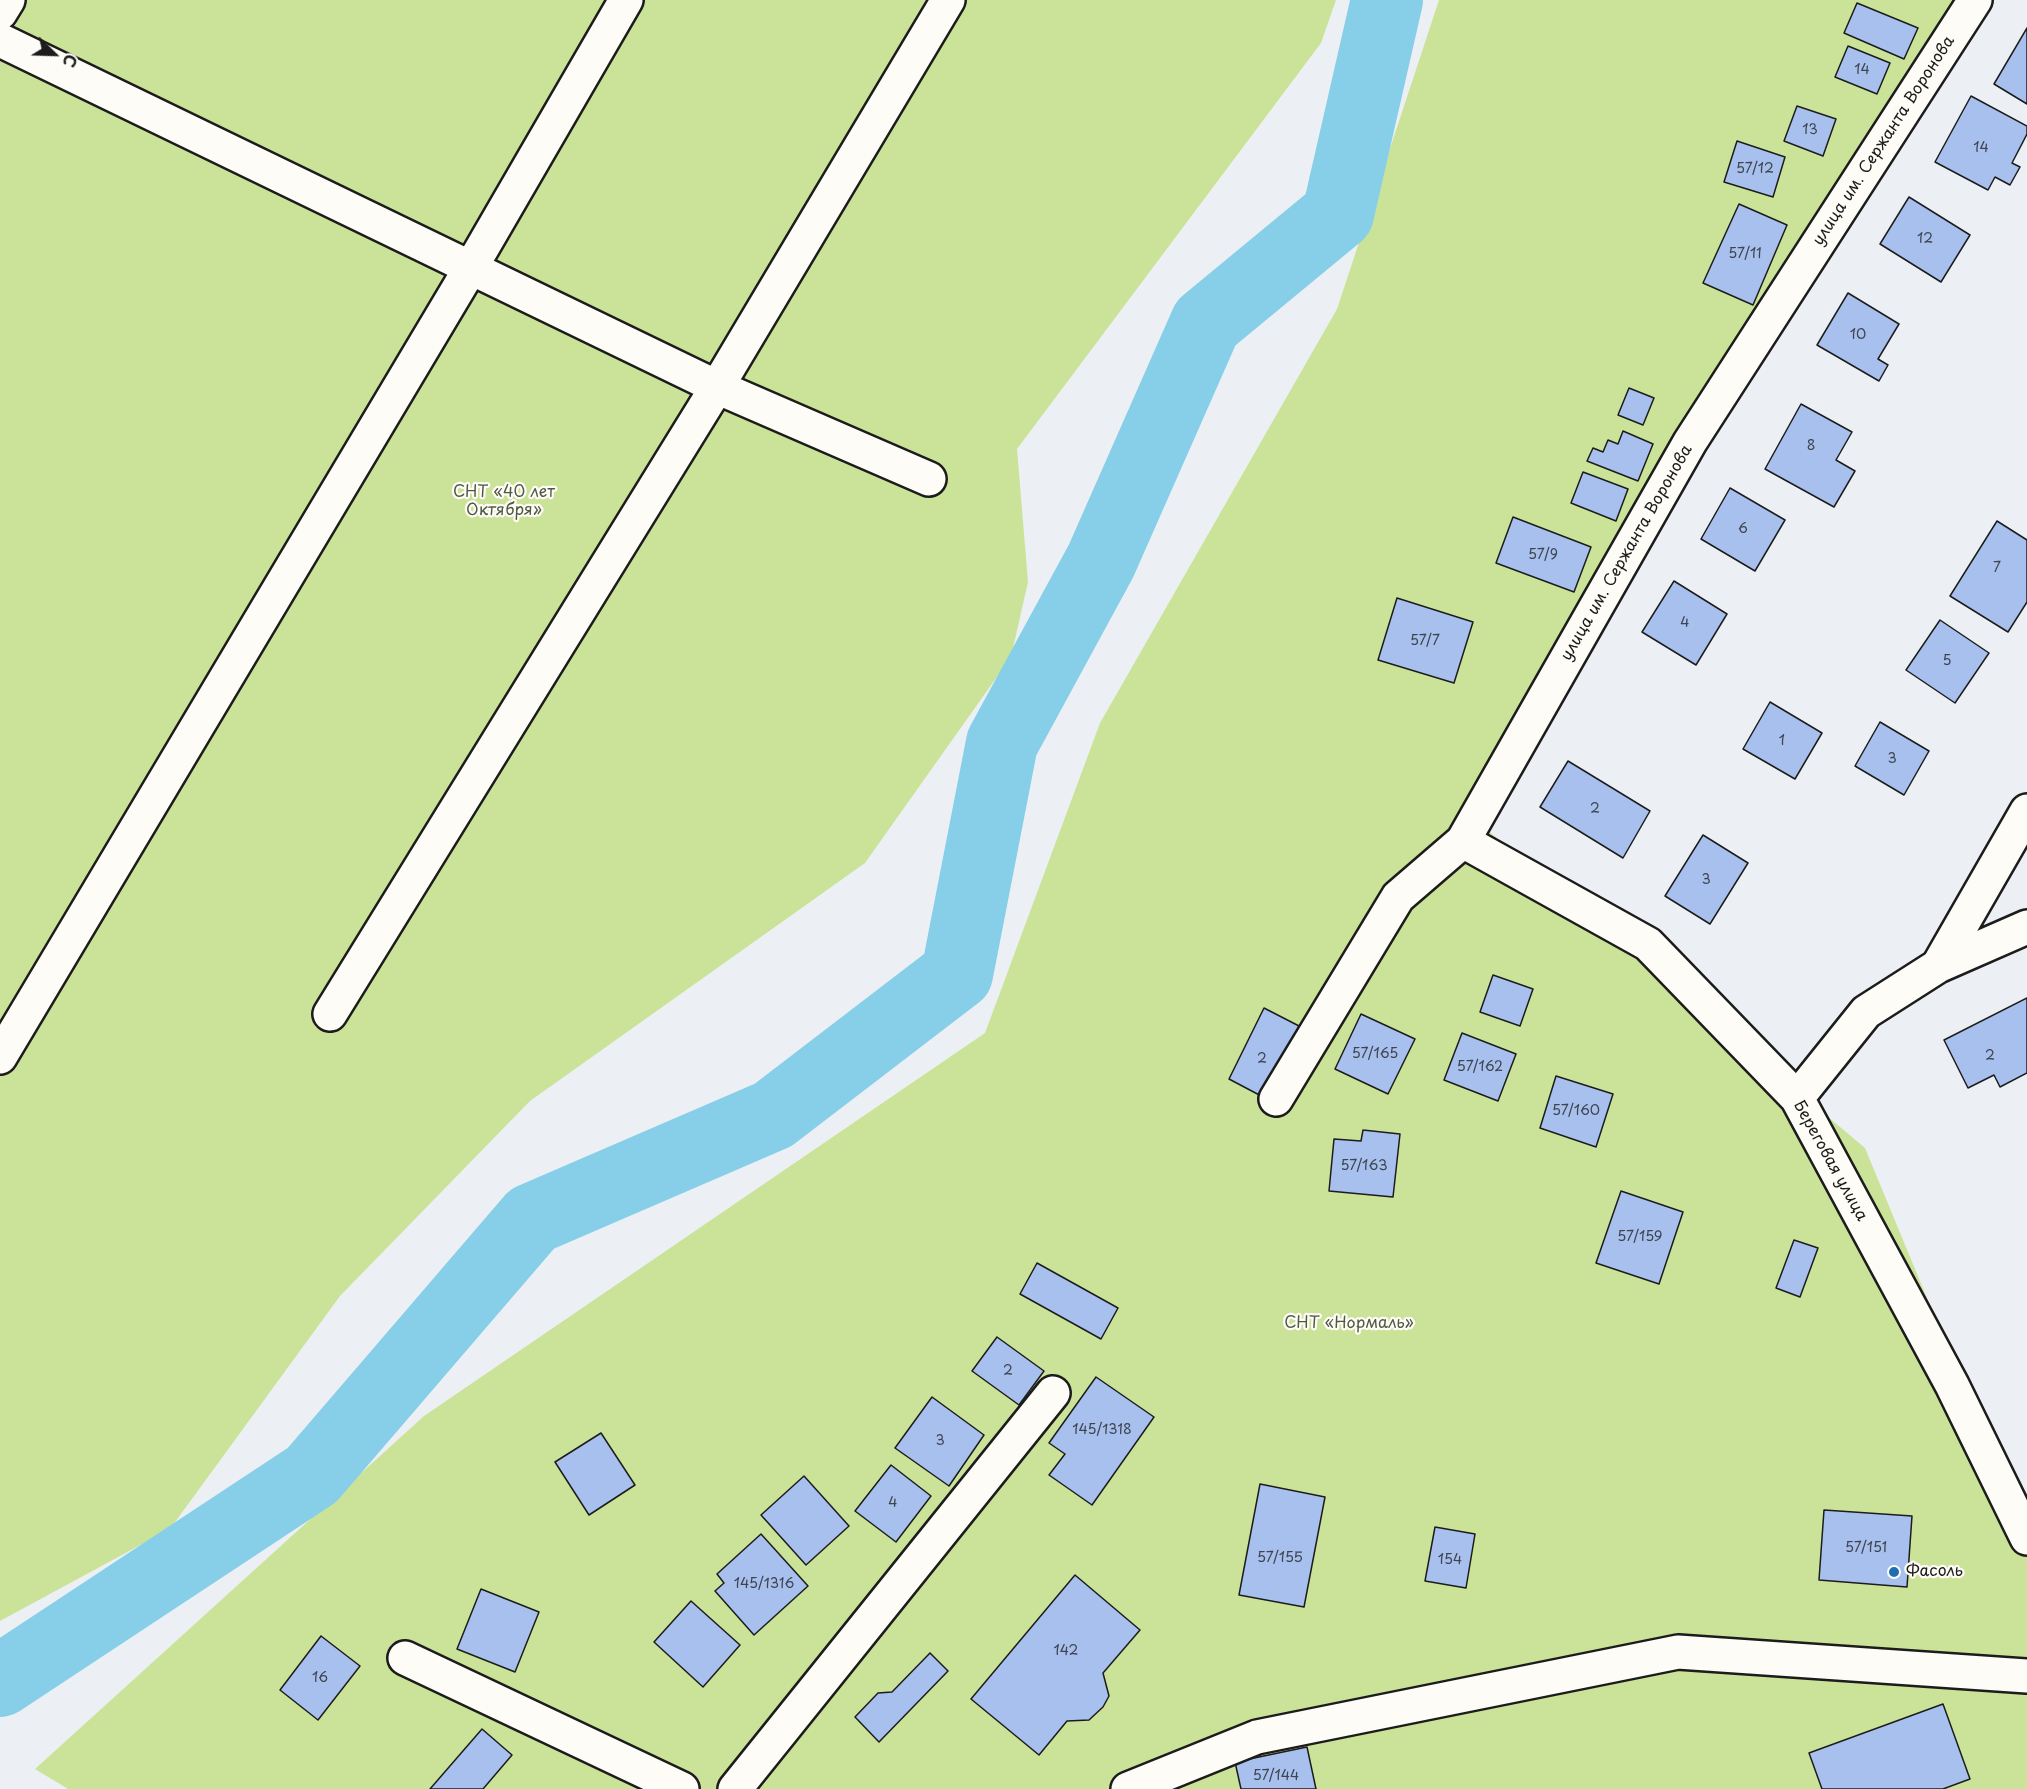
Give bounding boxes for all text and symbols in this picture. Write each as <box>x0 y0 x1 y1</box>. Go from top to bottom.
north arrow <box>24 24 84 84</box>
street label: улица им. Сержанта Воронова <box>1809 33 1959 249</box>
text: С <box>57 51 84 71</box>
house number: 14 <box>1854 62 1870 78</box>
house number: 13 <box>1802 122 1818 138</box>
house number: 14 <box>1973 140 1989 156</box>
house number: 57/12 <box>1736 161 1774 177</box>
house number: 12 <box>1917 231 1933 247</box>
house number: 57/11 <box>1728 246 1762 262</box>
house number: 10 <box>1850 327 1866 343</box>
house number: 8 <box>1807 438 1815 454</box>
street label: улица им. Сержанта Воронова <box>1557 442 1697 664</box>
park label: СНТ «40 лет Октября» <box>453 483 555 521</box>
house number: 6 <box>1738 521 1748 537</box>
house number: 57/9 <box>1528 547 1558 563</box>
house number: 7 <box>1993 560 2001 576</box>
house number: 4 <box>1680 615 1690 631</box>
house number: 57/7 <box>1410 633 1440 649</box>
house number: 5 <box>1942 653 1952 669</box>
house number: 1 <box>1779 733 1785 749</box>
house number: 3 <box>1887 751 1897 767</box>
house number: 2 <box>1590 801 1600 817</box>
house number: 3 <box>1701 872 1711 888</box>
house number: 57/165 <box>1352 1046 1398 1062</box>
house number: 2 <box>1985 1048 1995 1064</box>
house number: 2 <box>1257 1051 1267 1067</box>
house number: 57/162 <box>1457 1059 1503 1075</box>
street label: Береговая улица <box>1789 1097 1871 1225</box>
house number: 57/160 <box>1552 1103 1600 1119</box>
house number: 57/163 <box>1340 1158 1388 1174</box>
house number: 57/159 <box>1617 1229 1663 1245</box>
park label: СНТ «Нормаль» <box>1284 1314 1414 1334</box>
house number: 2 <box>1003 1363 1013 1379</box>
house number: 145/1318 <box>1072 1422 1132 1438</box>
house number: 3 <box>935 1433 945 1449</box>
house number: 4 <box>888 1495 898 1511</box>
house number: 57/151 <box>1845 1540 1887 1556</box>
house number: 57/155 <box>1257 1550 1303 1566</box>
house number: 154 <box>1438 1552 1462 1568</box>
place label: Фасоль <box>1906 1562 1963 1582</box>
marker: Фасоль <box>1887 1565 1901 1579</box>
house number: 145/1316 <box>734 1576 794 1592</box>
house number: 142 <box>1054 1643 1078 1659</box>
house number: 16 <box>312 1670 328 1686</box>
house number: 57/144 <box>1253 1768 1299 1784</box>

